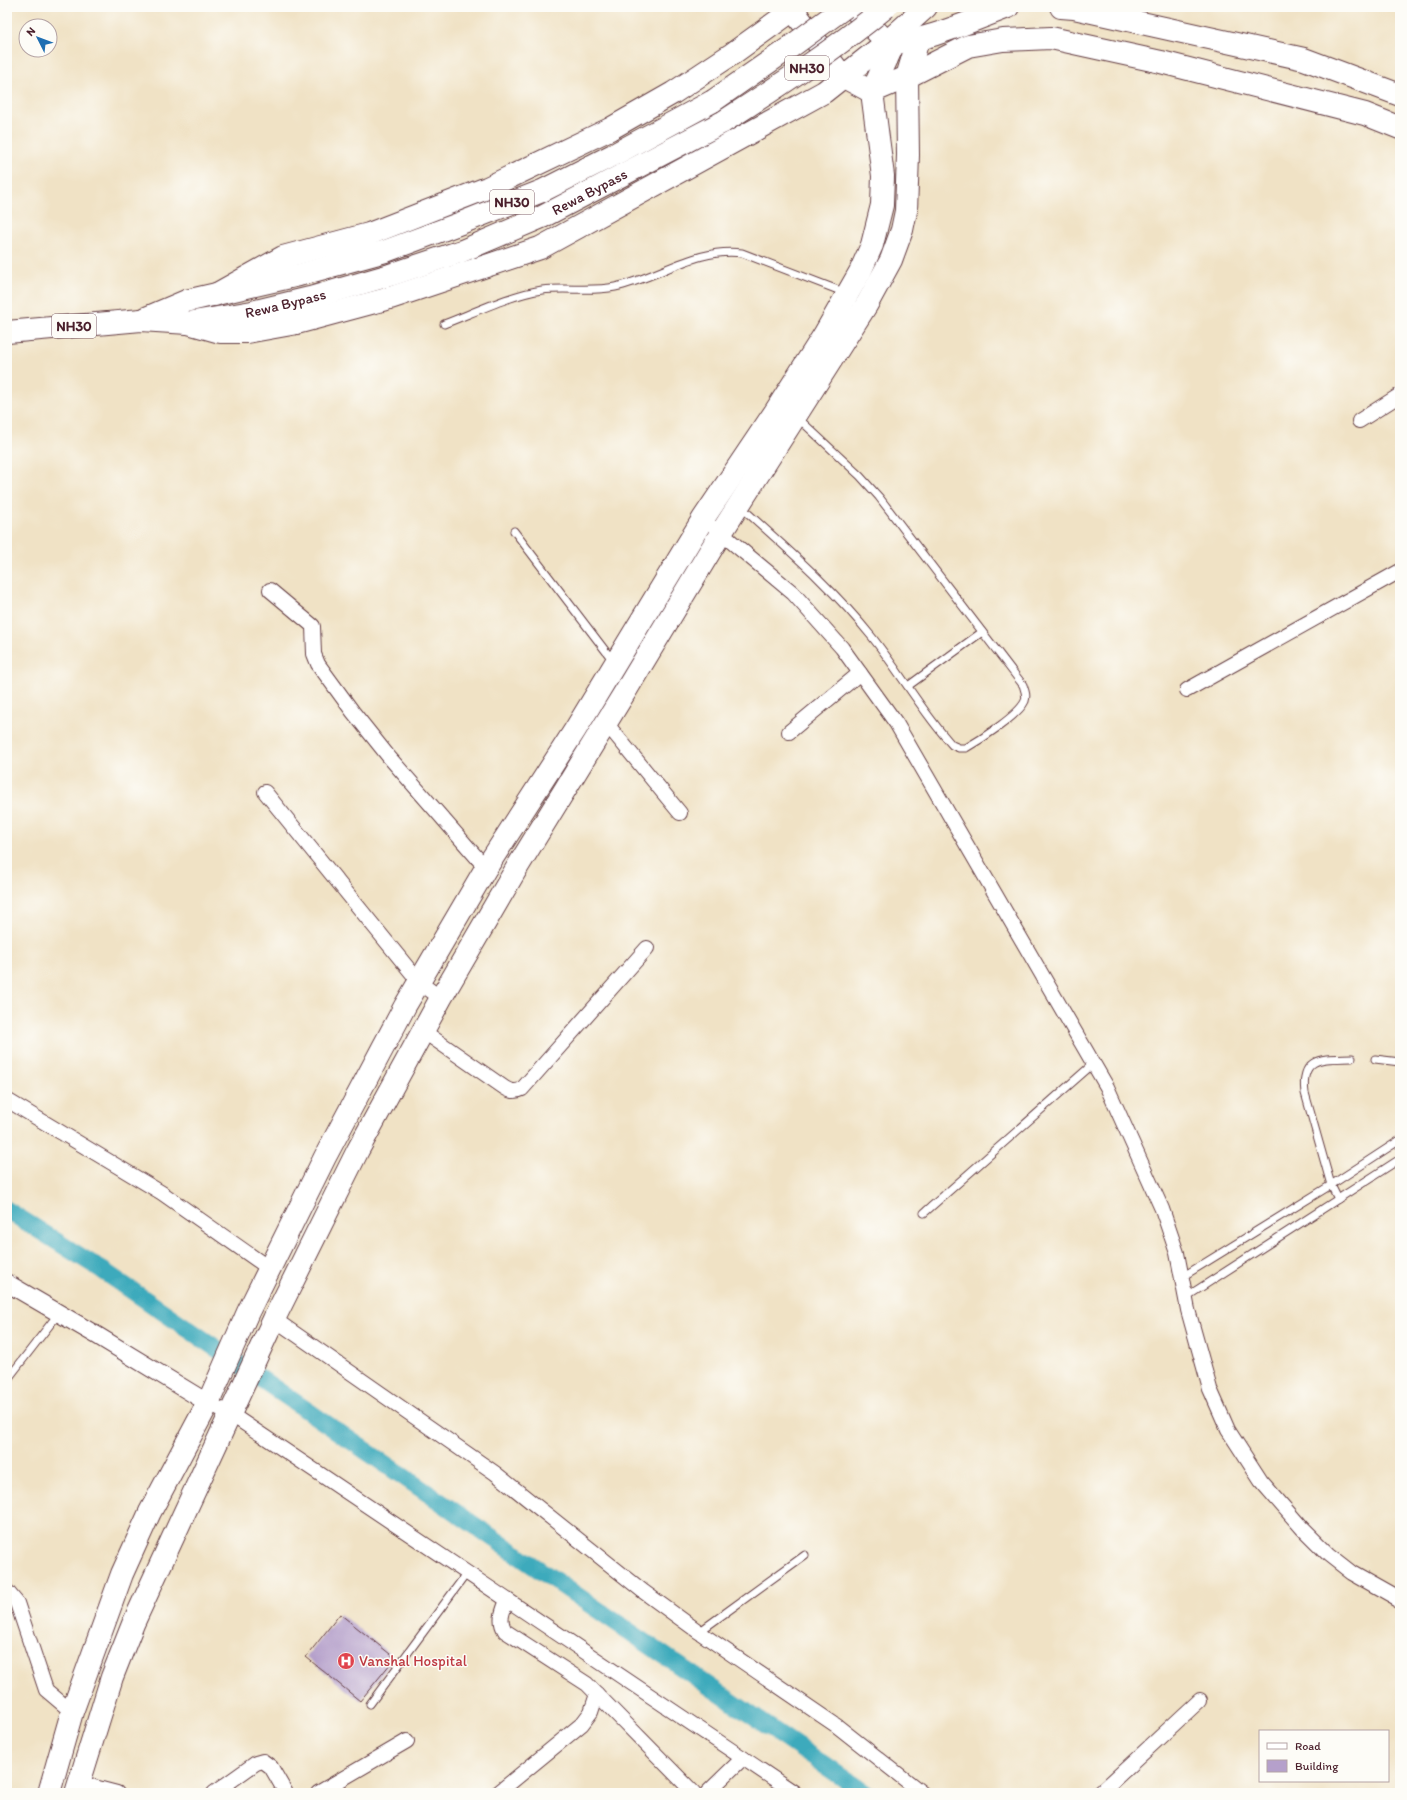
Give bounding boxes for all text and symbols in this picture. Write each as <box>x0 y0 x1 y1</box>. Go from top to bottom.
north arrow <box>18 18 58 58</box>
text: N <box>24 25 38 39</box>
road number: NH30 <box>785 56 829 80</box>
street label: Rewa Bypass <box>549 165 631 219</box>
road number: NH30 <box>490 190 534 214</box>
street label: Rewa Bypass <box>244 285 328 322</box>
road number: NH30 <box>52 314 96 338</box>
hospital icon: Vanshal Hospital <box>336 1651 356 1671</box>
place label: Vanshal Hospital <box>359 1652 468 1670</box>
legend <box>1259 1730 1389 1782</box>
text: Road <box>1295 1739 1321 1753</box>
text: Building <box>1295 1759 1339 1773</box>

